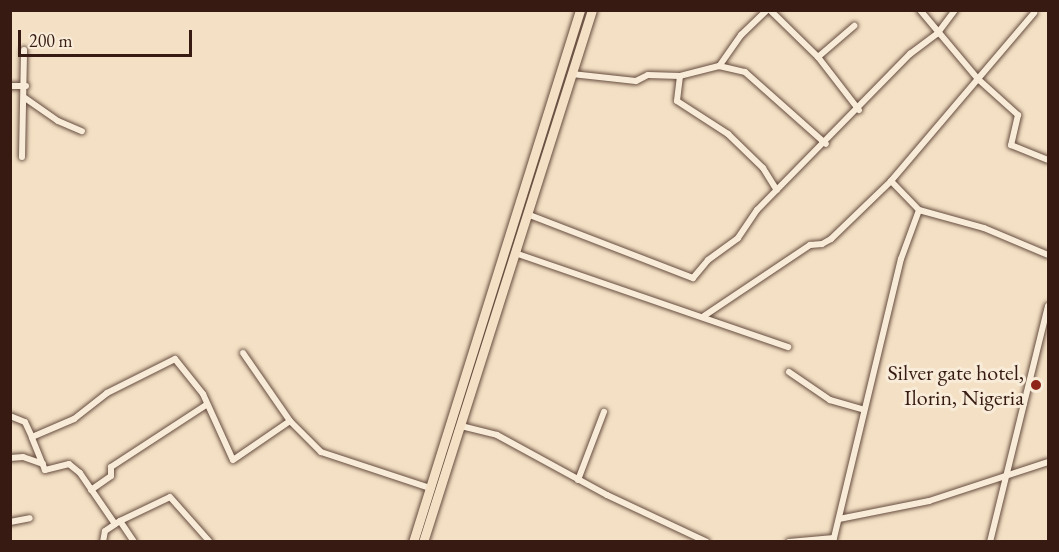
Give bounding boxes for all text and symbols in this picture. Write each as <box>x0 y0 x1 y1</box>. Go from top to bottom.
scale bar <box>21 18 195 56</box>
text: 200 m <box>29 29 73 52</box>
place label: Silver gate hotel, Ilorin, Nigeria <box>887 359 1024 410</box>
marker: Silver gate hotel, Ilorin, Nigeria <box>1029 378 1043 392</box>

